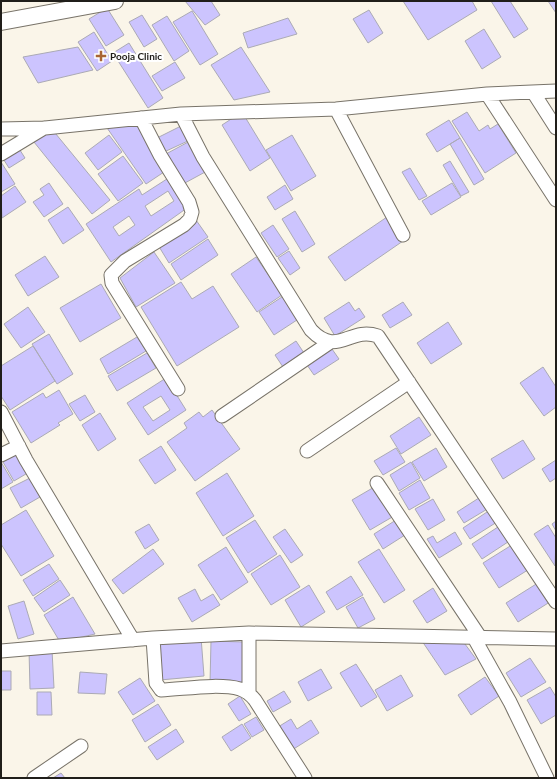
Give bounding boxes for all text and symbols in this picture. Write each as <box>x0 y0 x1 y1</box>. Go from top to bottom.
marker: Pooja Clinic <box>95 50 107 62</box>
place label: Pooja Clinic <box>110 50 162 62</box>

